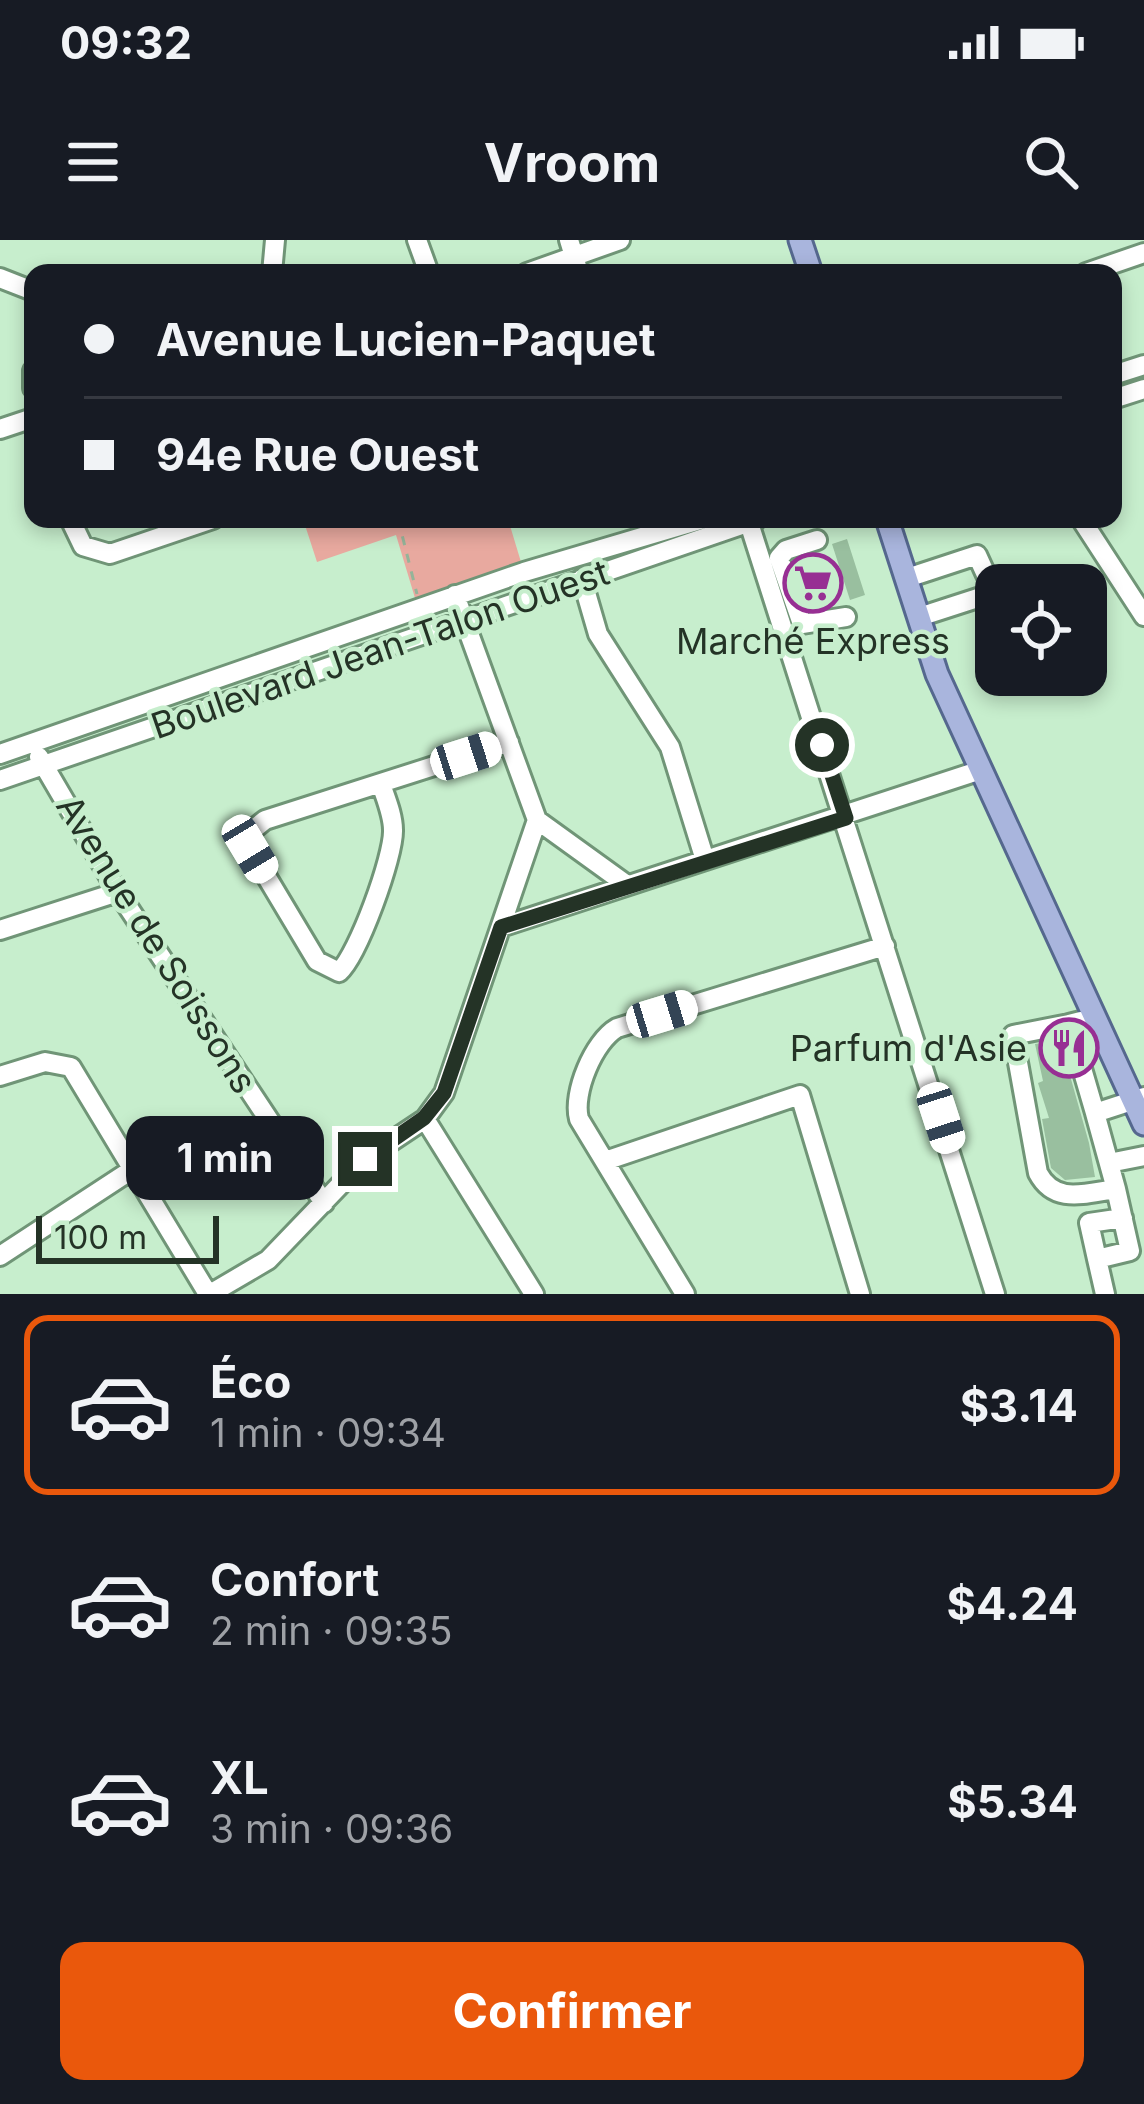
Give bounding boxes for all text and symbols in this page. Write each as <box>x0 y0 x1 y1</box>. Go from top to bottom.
text: 09:32 <box>60 15 192 70</box>
icon: menu <box>60 129 126 195</box>
icon: search <box>1018 129 1084 195</box>
text: Vroom <box>484 130 660 195</box>
text: Avenue Lucien-Paquet <box>156 312 655 367</box>
text: 94e Rue Ouest <box>156 427 479 482</box>
street label: Boulevard Jean-Talon Ouest <box>145 550 615 748</box>
supermarket icon: Marché Express <box>782 552 844 614</box>
map controls <box>975 564 1107 696</box>
button: locate <box>975 564 1107 696</box>
place label: Marché Express <box>676 619 950 663</box>
route start <box>795 718 849 772</box>
car <box>426 728 506 784</box>
street label: Avenue de Soissons <box>47 787 267 1101</box>
car <box>216 809 284 889</box>
car <box>622 986 702 1042</box>
restaurant icon: Parfum d'Asie <box>1038 1017 1100 1079</box>
place label: Parfum d'Asie <box>790 1026 1027 1070</box>
car <box>913 1078 969 1158</box>
callout: 1 min <box>125 1117 323 1201</box>
route end <box>338 1132 392 1186</box>
text: 1 min <box>177 1134 273 1181</box>
scale bar <box>36 1210 219 1263</box>
text: 100 m <box>54 1217 147 1257</box>
icon: car <box>66 1351 174 1459</box>
text: Éco <box>210 1354 291 1409</box>
text: $3.14 <box>960 1378 1078 1433</box>
text: 1 min · 09:34 <box>210 1409 446 1456</box>
icon: car <box>66 1549 174 1657</box>
text: Confort <box>210 1552 379 1607</box>
text: $4.24 <box>947 1576 1078 1631</box>
text: 2 min · 09:35 <box>210 1607 452 1654</box>
icon: car <box>66 1747 174 1855</box>
text: XL <box>210 1750 269 1805</box>
text: $5.34 <box>947 1774 1078 1829</box>
text: 3 min · 09:36 <box>210 1805 453 1852</box>
button: Confirmer <box>60 1942 1084 2080</box>

